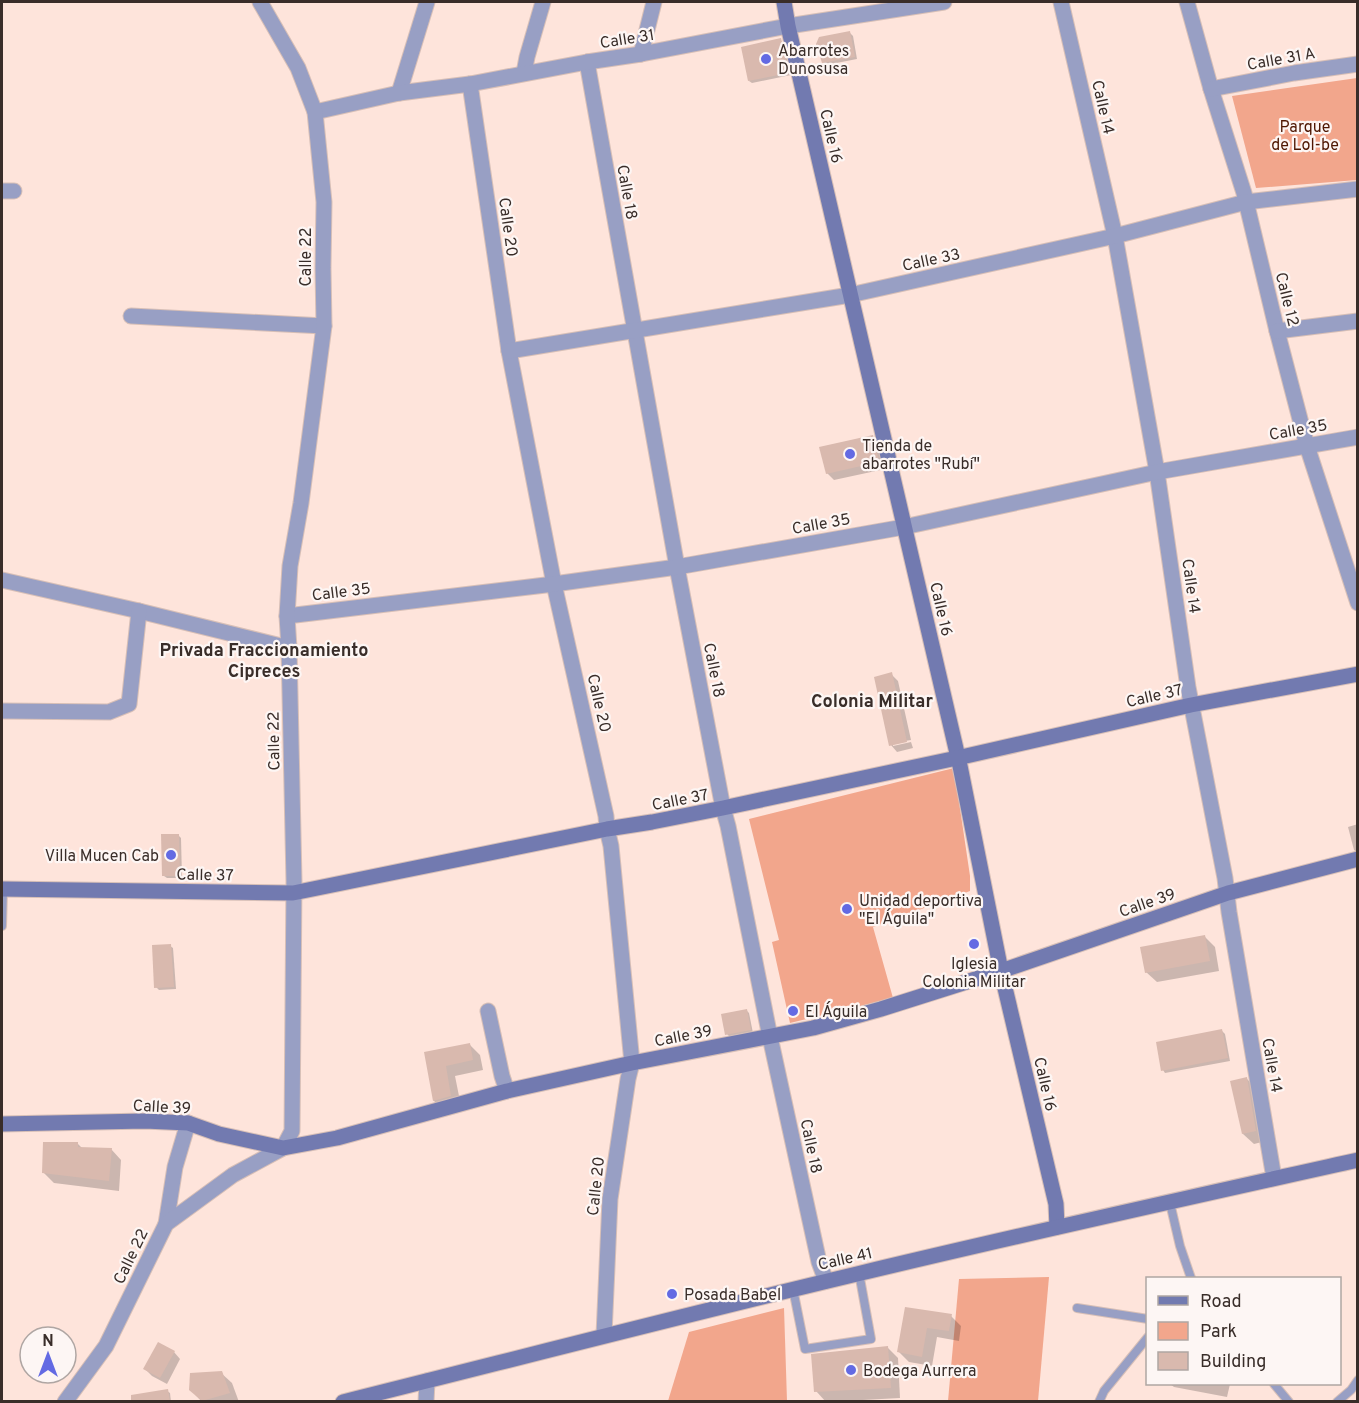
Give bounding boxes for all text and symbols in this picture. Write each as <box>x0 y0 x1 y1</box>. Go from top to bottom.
street label: Calle 31 <box>599 26 656 54</box>
place label: Abarrotes Dunosusa <box>778 42 849 80</box>
street label: Calle 31 A <box>1246 44 1317 76</box>
marker: Abarrotes Dunosusa <box>759 52 773 66</box>
street label: Calle 14 <box>1086 78 1118 137</box>
street label: Calle 16 <box>814 107 846 166</box>
park label: Parque de Lol-be <box>1271 118 1339 156</box>
street label: Calle 18 <box>611 163 641 221</box>
street label: Calle 20 <box>493 196 521 258</box>
street label: Calle 22 <box>297 227 317 287</box>
street label: Calle 33 <box>901 245 962 277</box>
street label: Calle 12 <box>1270 270 1302 329</box>
street label: Calle 35 <box>1268 416 1329 446</box>
place label: Tienda de abarrotes "Rubí" <box>862 437 980 475</box>
marker: Tienda de abarrotes "Rubí" <box>843 447 857 461</box>
street label: Calle 35 <box>791 510 852 540</box>
street label: Calle 14 <box>1176 558 1204 615</box>
street label: Calle 35 <box>311 579 372 607</box>
street label: Calle 16 <box>924 580 956 639</box>
district label: Privada Fraccionamiento Cipreces <box>160 640 368 684</box>
street label: Calle 18 <box>698 641 728 699</box>
street label: Calle 20 <box>582 672 614 735</box>
street label: Calle 37 <box>1124 681 1185 713</box>
district label: Colonia Militar <box>811 691 933 714</box>
street label: Calle 22 <box>264 711 286 771</box>
street label: Calle 37 <box>650 786 710 816</box>
place label: Villa Mucen Cab <box>45 847 159 867</box>
marker: Villa Mucen Cab <box>164 848 178 862</box>
street label: Calle 37 <box>176 866 234 886</box>
street label: Calle 39 <box>1117 885 1179 923</box>
place label: Unidad deportiva "El Águila" <box>859 892 982 930</box>
marker: Unidad deportiva "El Águila" <box>840 902 854 916</box>
marker: Iglesia Colonia Militar <box>967 937 981 951</box>
place label: Iglesia Colonia Militar <box>922 955 1026 993</box>
place label: El Águila <box>805 1001 867 1023</box>
marker: El Águila <box>786 1004 800 1018</box>
street label: Calle 39 <box>653 1022 714 1052</box>
street label: Calle 14 <box>1256 1036 1286 1094</box>
street label: Calle 16 <box>1028 1055 1060 1114</box>
street label: Calle 39 <box>132 1096 192 1120</box>
street label: Calle 18 <box>795 1117 826 1176</box>
street label: Calle 20 <box>584 1156 610 1217</box>
street label: Calle 22 <box>110 1226 154 1288</box>
street label: Calle 41 <box>816 1244 875 1276</box>
legend <box>1146 1277 1341 1385</box>
place label: Posada Babel <box>684 1286 781 1306</box>
marker: Posada Babel <box>665 1287 679 1301</box>
text: Road <box>1200 1291 1242 1314</box>
text: Park <box>1200 1321 1237 1344</box>
north arrow <box>18 1325 78 1385</box>
text: N <box>42 1332 54 1352</box>
text: Building <box>1200 1351 1266 1374</box>
place label: Bodega Aurrera <box>863 1362 976 1382</box>
marker: Bodega Aurrera <box>844 1363 858 1377</box>

